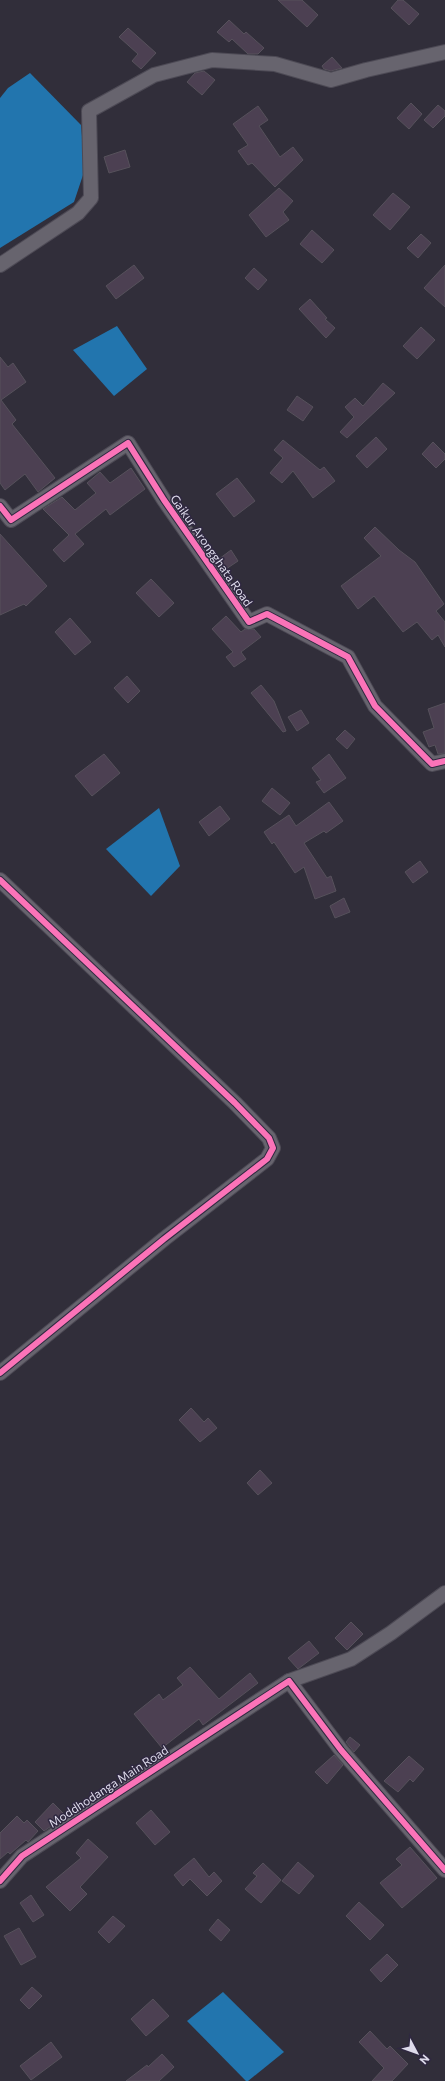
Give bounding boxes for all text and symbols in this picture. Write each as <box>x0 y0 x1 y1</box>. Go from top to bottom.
street label: Gaikur Arongghata Road <box>168 491 256 609</box>
street label: Moddhodanga Main Road <box>46 1742 170 1830</box>
north arrow <box>397 2033 437 2073</box>
text: N <box>417 2053 433 2067</box>

